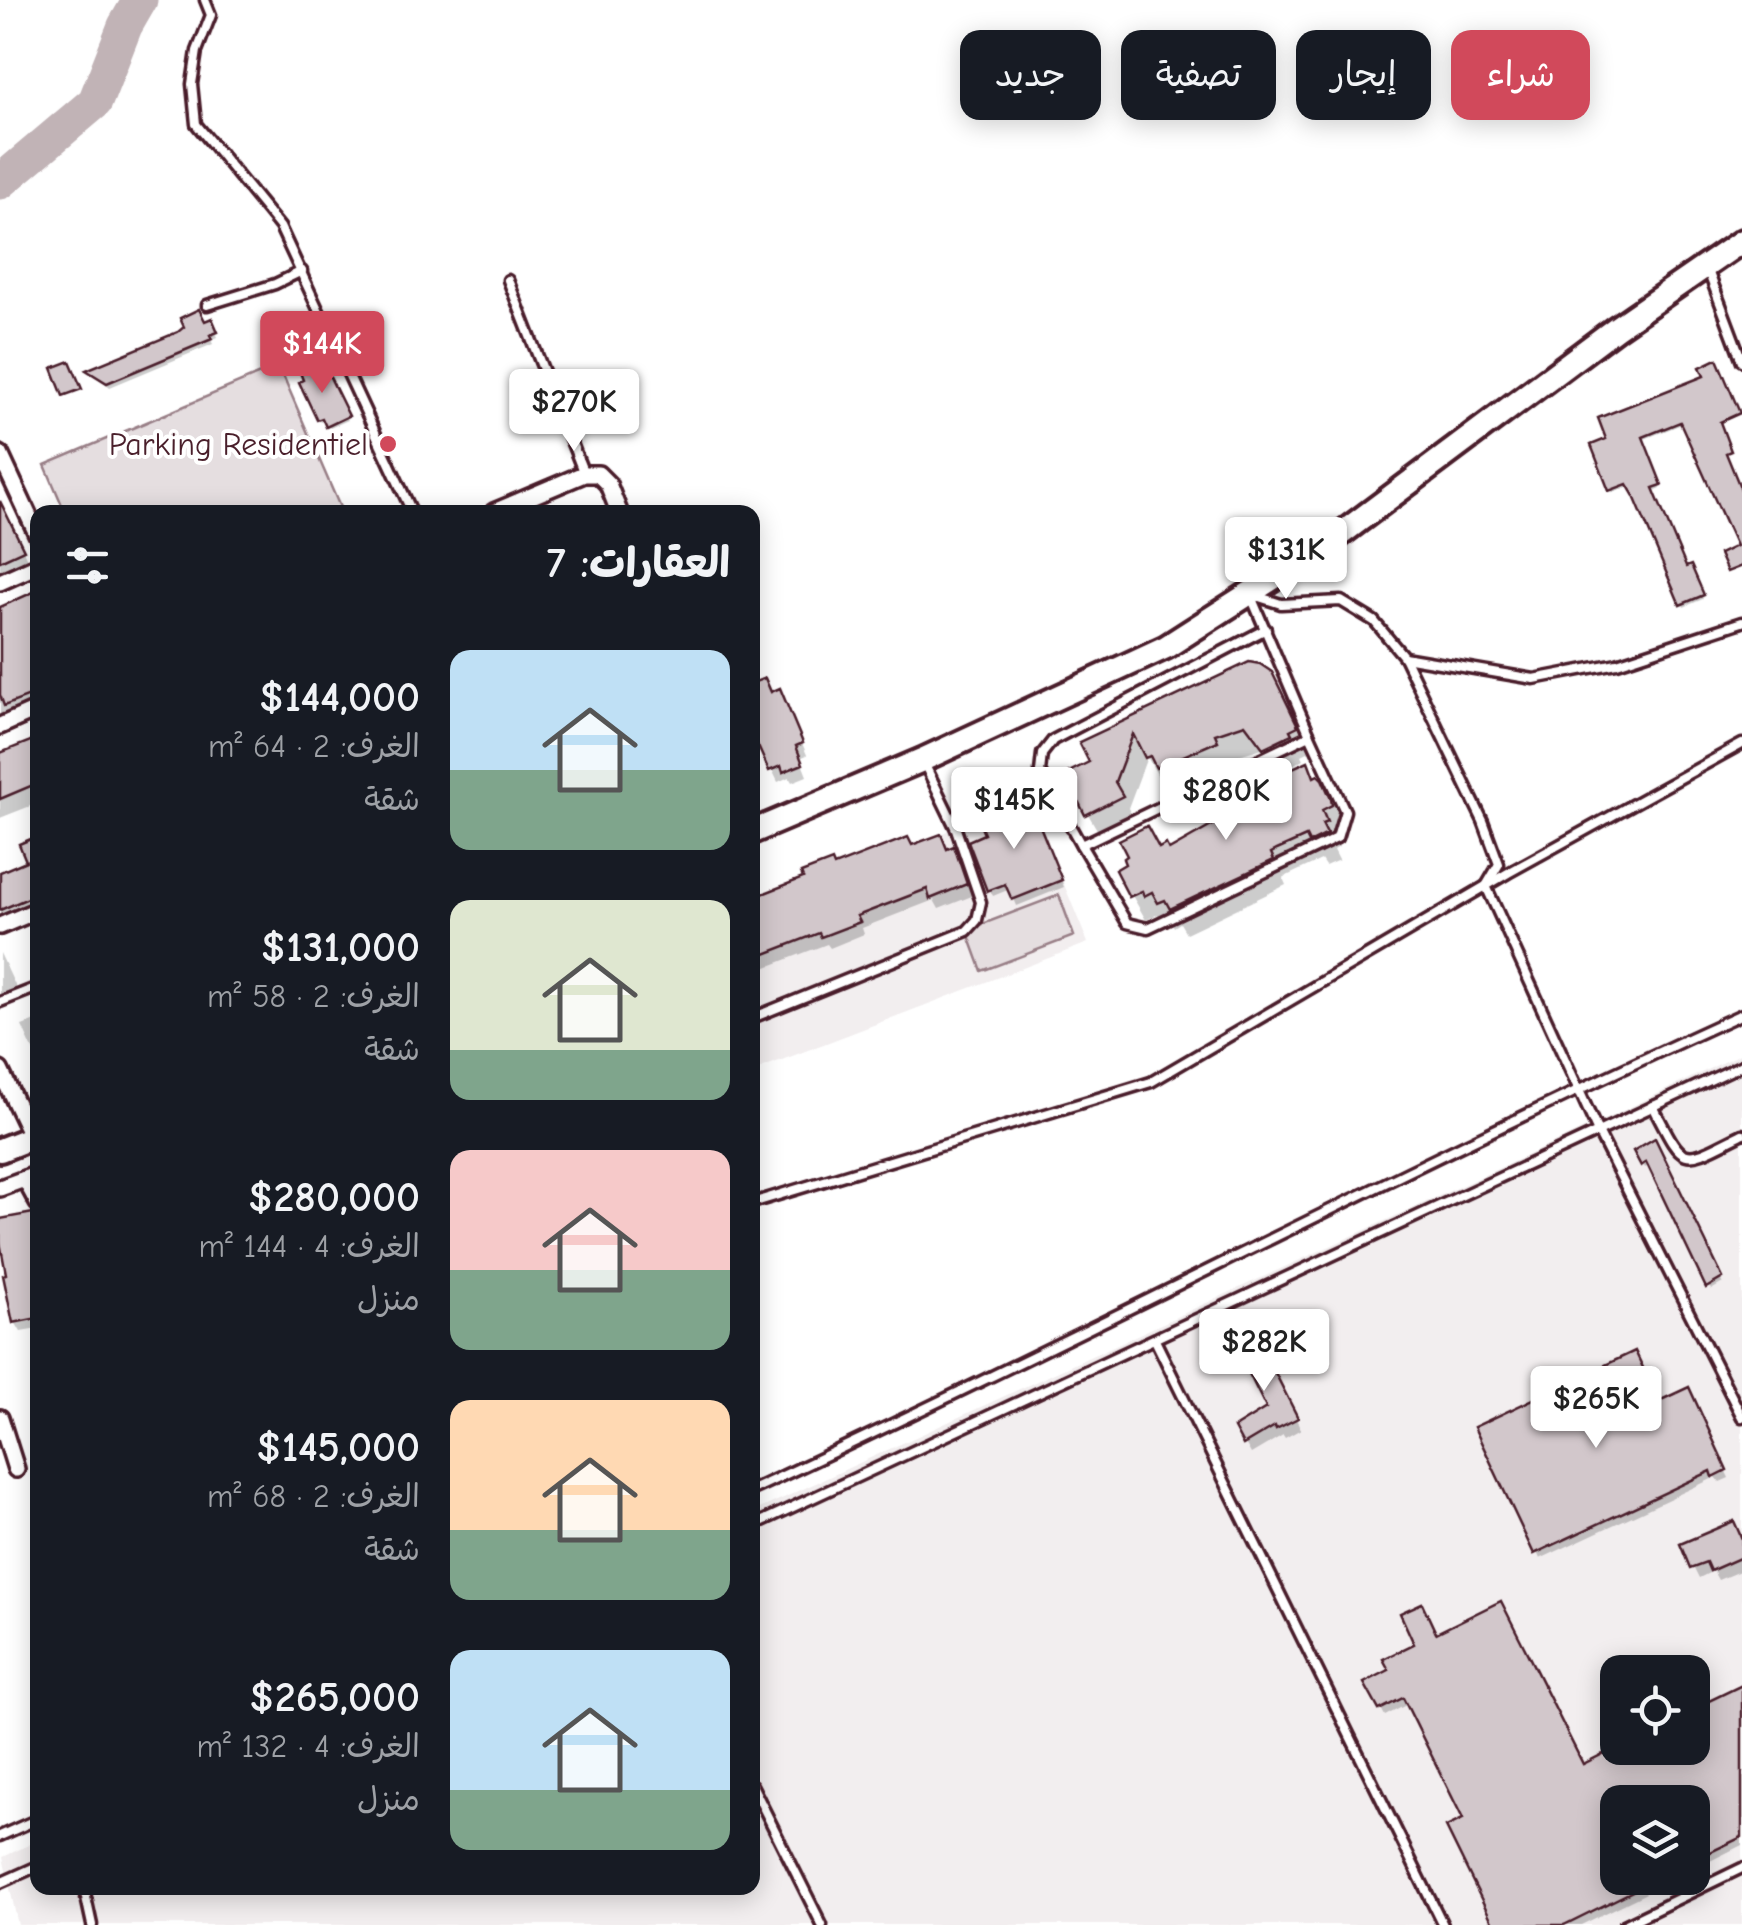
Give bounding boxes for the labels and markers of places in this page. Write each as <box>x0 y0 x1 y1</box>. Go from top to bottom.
pin: $144K <box>252 311 392 396</box>
pin: $270K <box>504 369 644 454</box>
place label: Parking Residentiel <box>109 426 368 463</box>
marker: Parking Residentiel <box>377 433 399 455</box>
pin: $131K <box>1216 517 1356 602</box>
pin: $280K <box>1156 758 1296 843</box>
pin: $145K <box>944 767 1084 852</box>
pin: $282K <box>1194 1309 1334 1394</box>
pin: $265K <box>1526 1366 1666 1451</box>

